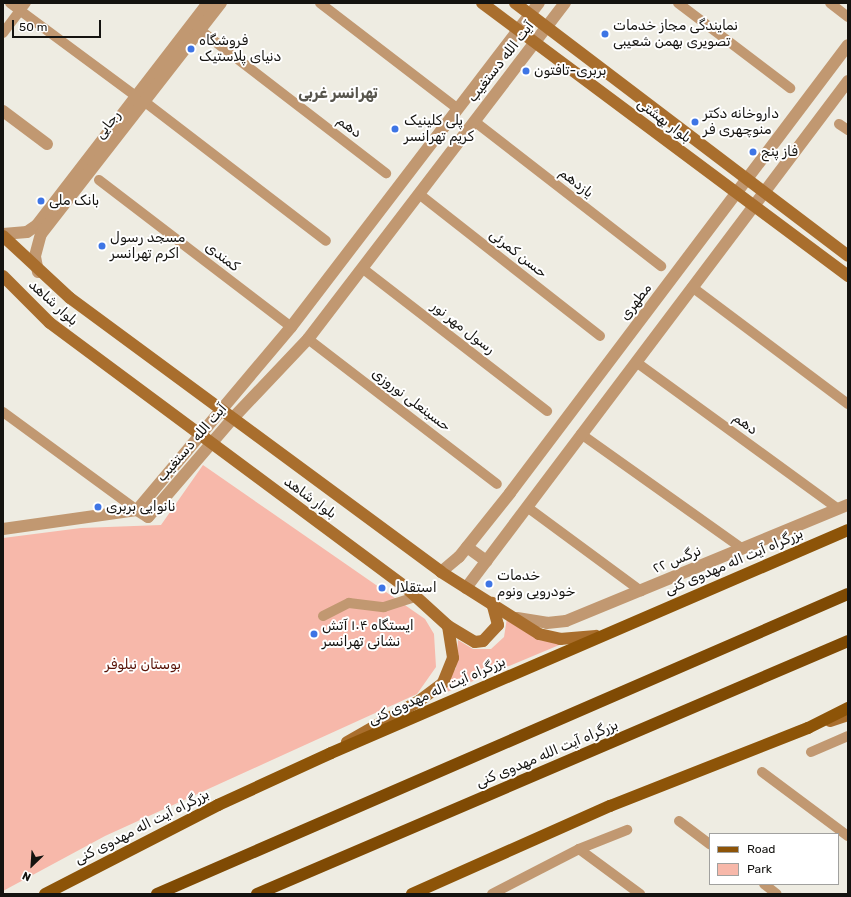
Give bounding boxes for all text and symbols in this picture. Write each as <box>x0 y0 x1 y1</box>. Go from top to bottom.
scale bar <box>14 12 103 38</box>
street label: آیت الله دستغیب <box>464 18 538 106</box>
place label: نمایندگی مجاز خدمات تصویری بهمن شعیبی <box>613 18 738 50</box>
text: 50 m <box>19 20 47 34</box>
marker: نمایندگی مجاز خدمات تصویری بهمن شعیبی <box>600 29 610 39</box>
place label: فروشگاه دنیای پلاستیک <box>199 33 281 66</box>
marker: فروشگاه دنیای پلاستیک <box>186 44 196 54</box>
place label: بربری-تافتون <box>534 63 606 79</box>
marker: بربری-تافتون <box>521 66 531 76</box>
district label: تهرانسر غربی <box>298 85 378 103</box>
street label: بلوار بهشتی <box>634 95 694 147</box>
place label: داروخانه دکتر منوچهری فر <box>703 106 779 138</box>
street label: رجایی <box>92 107 124 143</box>
street label: دهم <box>333 112 365 142</box>
place label: پلی کلینیک کریم تهرانسر <box>404 113 474 146</box>
marker: داروخانه دکتر منوچهری فر <box>690 117 700 127</box>
marker: پلی کلینیک کریم تهرانسر <box>389 123 401 135</box>
place label: فاز پنج <box>761 144 798 160</box>
marker: فاز پنج <box>748 147 758 157</box>
street label: یازدهم <box>556 164 596 202</box>
place label: بانک ملی <box>49 193 99 209</box>
marker: بانک ملی <box>36 196 46 206</box>
street label: حسن کمرئی <box>486 226 550 282</box>
place label: مسجد رسول اکرم تهرانسر <box>110 230 185 262</box>
street label: کمندی <box>201 239 243 275</box>
marker: مسجد رسول اکرم تهرانسر <box>97 241 107 251</box>
street label: بلوار شاهد <box>25 276 81 330</box>
street label: مطهری <box>617 280 655 324</box>
street label: رسول مهر نور <box>428 298 498 358</box>
street label: حسینعلی نوروزی <box>368 365 454 435</box>
street label: آیت الله دستغیب <box>154 401 230 485</box>
street label: دهم <box>729 409 761 439</box>
street label: بلوار شاهد <box>280 473 340 523</box>
place label: نانوایی بربری <box>106 499 175 515</box>
marker: نانوایی بربری <box>93 502 103 512</box>
street label: بزرگراه آیت اله مهدوی کنی <box>662 525 806 599</box>
street label: نرگس ۲۲ <box>650 543 704 577</box>
place label: خدمات خودرویی ونوم <box>497 568 575 600</box>
marker: خدمات خودرویی ونوم <box>484 579 494 589</box>
place label: استقلال <box>390 580 437 596</box>
marker: استقلال <box>377 583 387 593</box>
place label: ایستگاه ۱۰۴ آتش ‌نشانی تهرانسر <box>322 618 414 650</box>
marker: ایستگاه ۱۰۴ آتش ‌نشانی تهرانسر <box>309 629 319 639</box>
street label: بزرگراه آیت اله مهدوی کنی <box>366 653 508 729</box>
park label: بوستان نیلوفر <box>105 657 181 673</box>
street label: بزرگراه آیت الله مهدوی کنی <box>473 716 621 792</box>
street label: بزرگراه آیت اله مهدوی کنی <box>72 786 212 868</box>
legend <box>709 833 839 885</box>
text: Road <box>747 842 775 856</box>
north arrow <box>12 845 52 885</box>
text: Park <box>747 862 772 876</box>
text: N <box>20 869 33 884</box>

